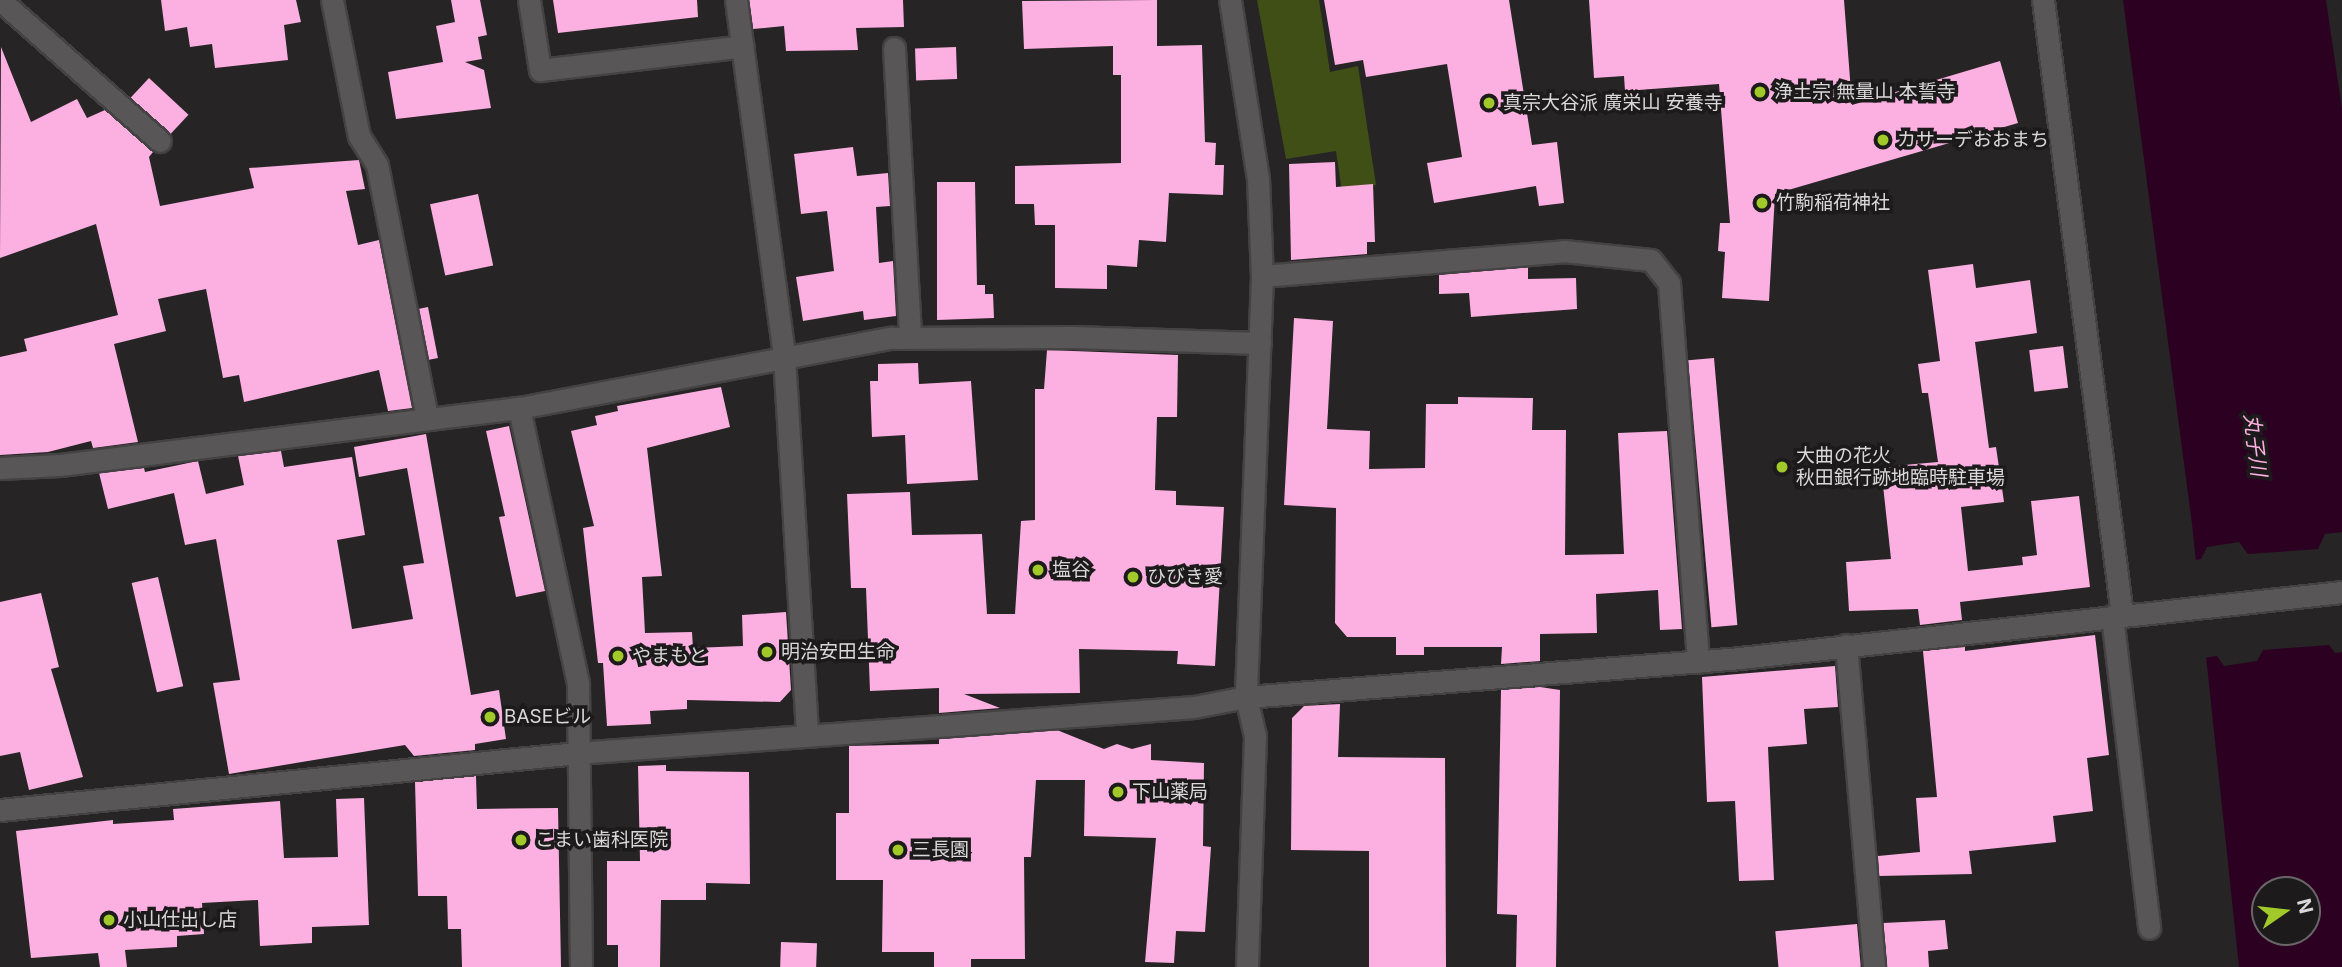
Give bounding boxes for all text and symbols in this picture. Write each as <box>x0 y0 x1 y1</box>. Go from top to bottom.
place label: 浄土宗 無量山 本誓寺 <box>1774 81 1956 103</box>
marker: 浄土宗 無量山 本誓寺 <box>1752 84 1768 100</box>
place label: 真宗大谷派 廣栄山 安養寺 <box>1503 92 1723 114</box>
marker: 真宗大谷派 廣栄山 安養寺 <box>1481 95 1497 111</box>
place label: カサーデおおまち <box>1897 129 2049 151</box>
marker: カサーデおおまち <box>1875 132 1891 148</box>
place label: 竹駒稲荷神社 <box>1776 192 1890 214</box>
marker: 竹駒稲荷神社 <box>1754 195 1770 211</box>
water label: 丸子川 <box>2239 412 2271 478</box>
place label: 大曲の花火 秋田銀行跡地臨時駐車場 <box>1796 445 2005 489</box>
marker: 大曲の花火 秋田銀行跡地臨時駐車場 <box>1774 459 1790 475</box>
place label: 塩谷 <box>1052 559 1090 581</box>
marker: 塩谷 <box>1030 562 1046 578</box>
place label: ひびき愛 <box>1147 566 1223 588</box>
marker: ひびき愛 <box>1125 569 1141 585</box>
place label: 明治安田生命 <box>781 641 895 663</box>
marker: 明治安田生命 <box>759 644 775 660</box>
place label: やまもと <box>632 645 708 667</box>
marker: やまもと <box>610 648 626 664</box>
place label: BASEビル <box>504 706 591 728</box>
marker: BASEビル <box>482 709 498 725</box>
place label: 下山薬局 <box>1132 781 1208 803</box>
marker: 下山薬局 <box>1110 784 1126 800</box>
place label: こまい歯科医院 <box>535 829 668 851</box>
marker: こまい歯科医院 <box>513 832 529 848</box>
place label: 三長園 <box>912 839 969 861</box>
marker: 三長園 <box>890 842 906 858</box>
north arrow <box>2251 876 2321 946</box>
text: N <box>2292 896 2318 916</box>
place label: 小山仕出し店 <box>123 909 237 931</box>
marker: 小山仕出し店 <box>101 912 117 928</box>

